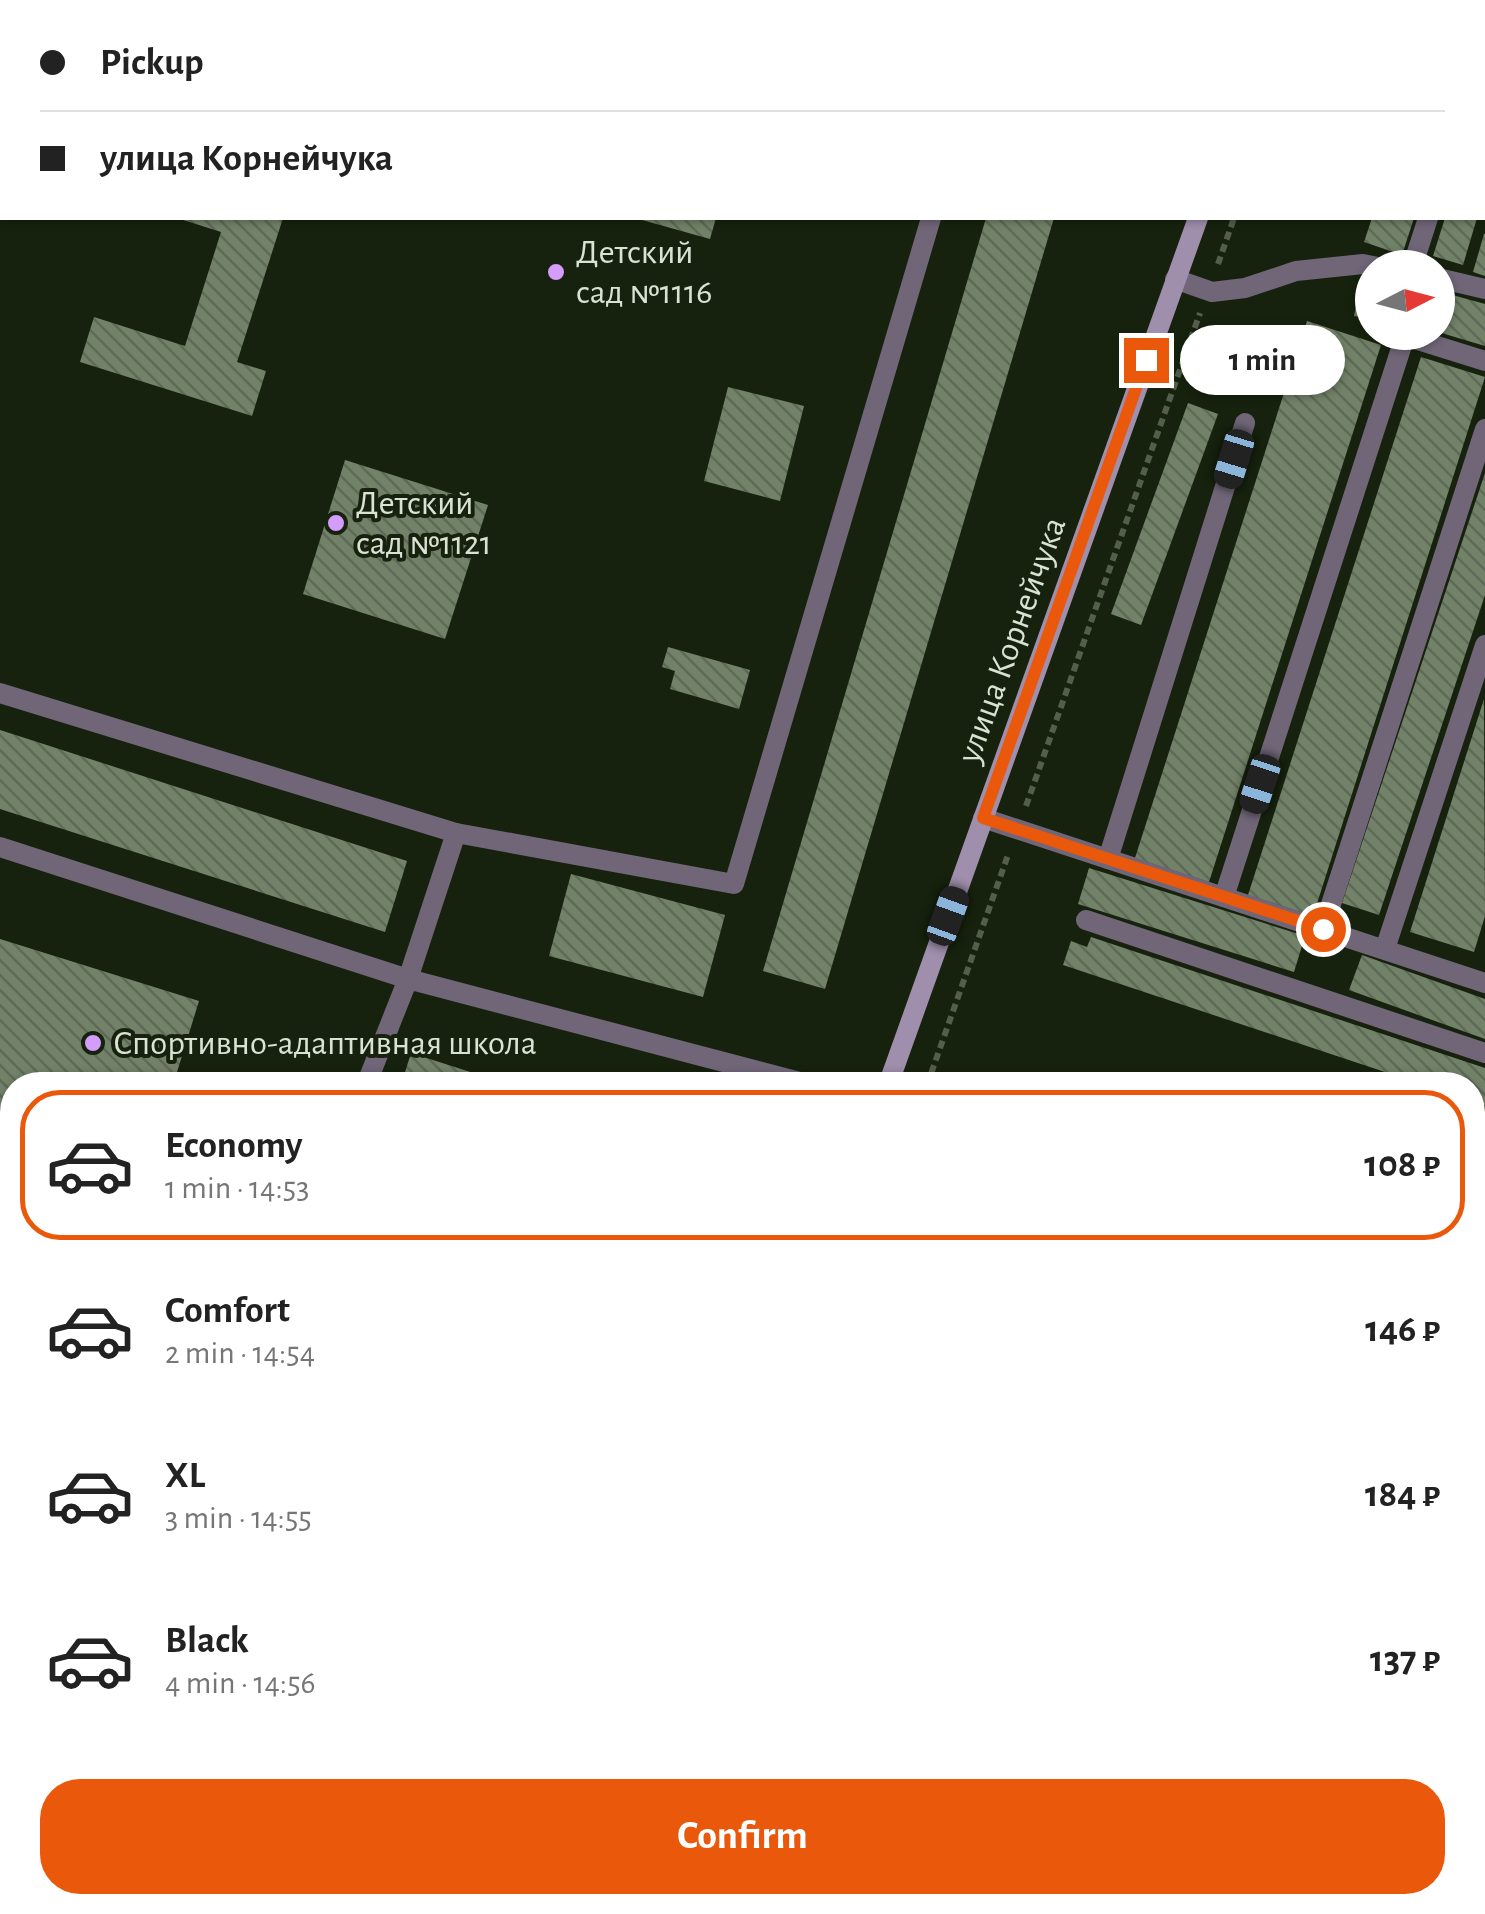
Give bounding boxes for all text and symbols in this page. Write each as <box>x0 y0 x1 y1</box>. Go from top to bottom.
text: Pickup <box>100 44 204 82</box>
text: улица Корнейчука <box>100 140 393 178</box>
place label: Детский сад №1116 <box>576 235 712 310</box>
north arrow <box>1355 250 1455 350</box>
map controls <box>1355 250 1455 350</box>
marker: Детский сад №1116 <box>545 261 567 283</box>
callout: 1 min <box>1181 325 1346 395</box>
route end <box>1124 338 1169 383</box>
text: 1 min <box>1229 344 1296 376</box>
car <box>1211 426 1257 492</box>
place label: Детский сад №1121 <box>356 486 492 561</box>
marker: Детский сад №1121 <box>325 512 347 534</box>
street label: улица Корнейчука <box>951 513 1073 768</box>
car <box>1236 751 1284 817</box>
car <box>924 883 972 949</box>
route start <box>1301 907 1346 952</box>
place label: Спортивно-адаптивная школа <box>113 1026 537 1061</box>
marker: Спортивно-адаптивная школа <box>82 1032 104 1054</box>
icon: car <box>45 1120 135 1210</box>
text: Economy <box>165 1127 303 1165</box>
text: 108 ₽ <box>1364 1146 1440 1184</box>
text: 1 min · 14:53 <box>165 1172 309 1204</box>
icon: car <box>45 1285 135 1375</box>
text: Comfort <box>165 1292 290 1330</box>
text: 146 ₽ <box>1365 1311 1440 1349</box>
text: 2 min · 14:54 <box>165 1337 315 1369</box>
icon: car <box>45 1450 135 1540</box>
text: XL <box>165 1457 205 1495</box>
text: 184 ₽ <box>1365 1476 1440 1514</box>
text: 3 min · 14:55 <box>165 1502 312 1534</box>
icon: car <box>45 1615 135 1705</box>
text: Black <box>165 1622 249 1660</box>
text: 137 ₽ <box>1370 1641 1440 1679</box>
text: 4 min · 14:56 <box>165 1667 316 1699</box>
button: Confirm <box>40 1779 1445 1894</box>

